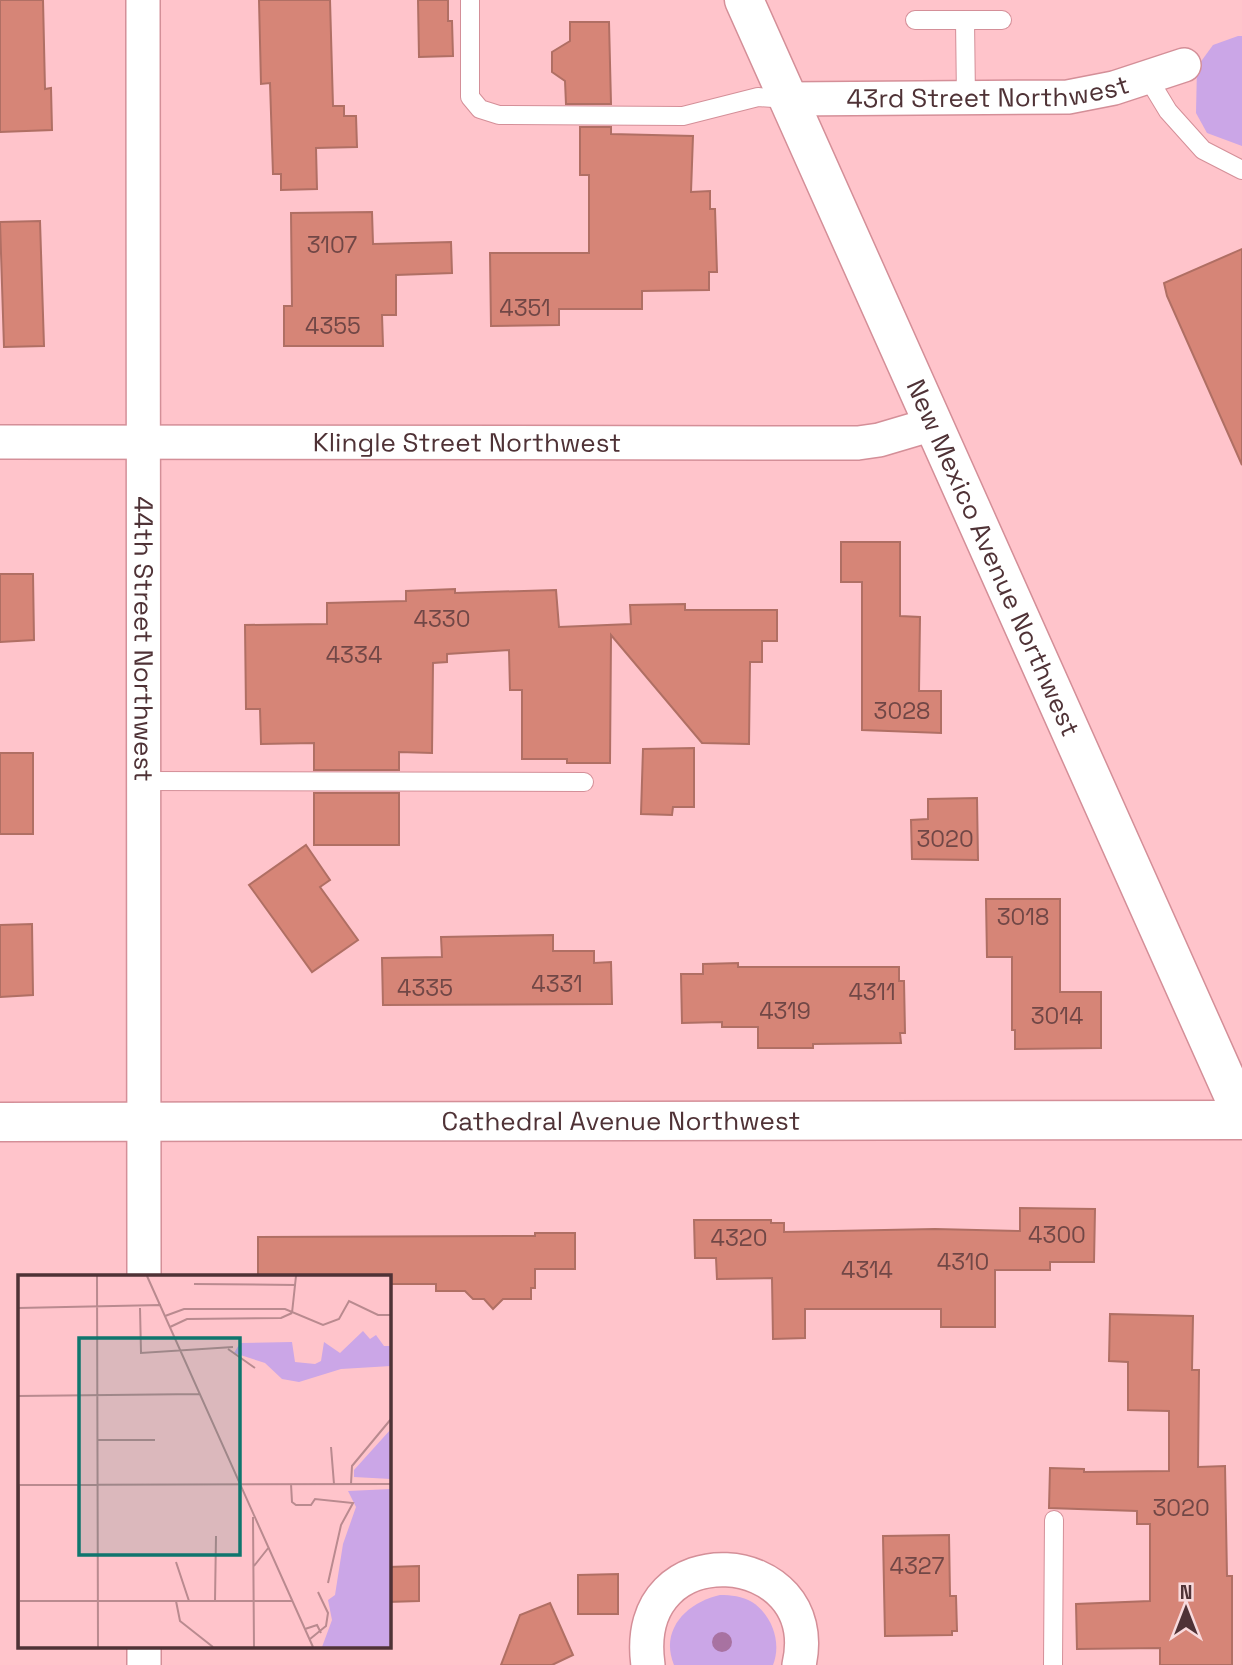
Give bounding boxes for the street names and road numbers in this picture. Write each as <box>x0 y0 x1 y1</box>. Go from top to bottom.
street label: 43rd Street Northwest <box>846 67 1133 116</box>
street label: New Mexico Avenue Northwest <box>899 374 1088 742</box>
street label: Klingle Street Northwest <box>313 425 621 460</box>
street label: 44th Street Northwest <box>126 496 161 782</box>
street label: Cathedral Avenue Northwest <box>442 1104 800 1138</box>

